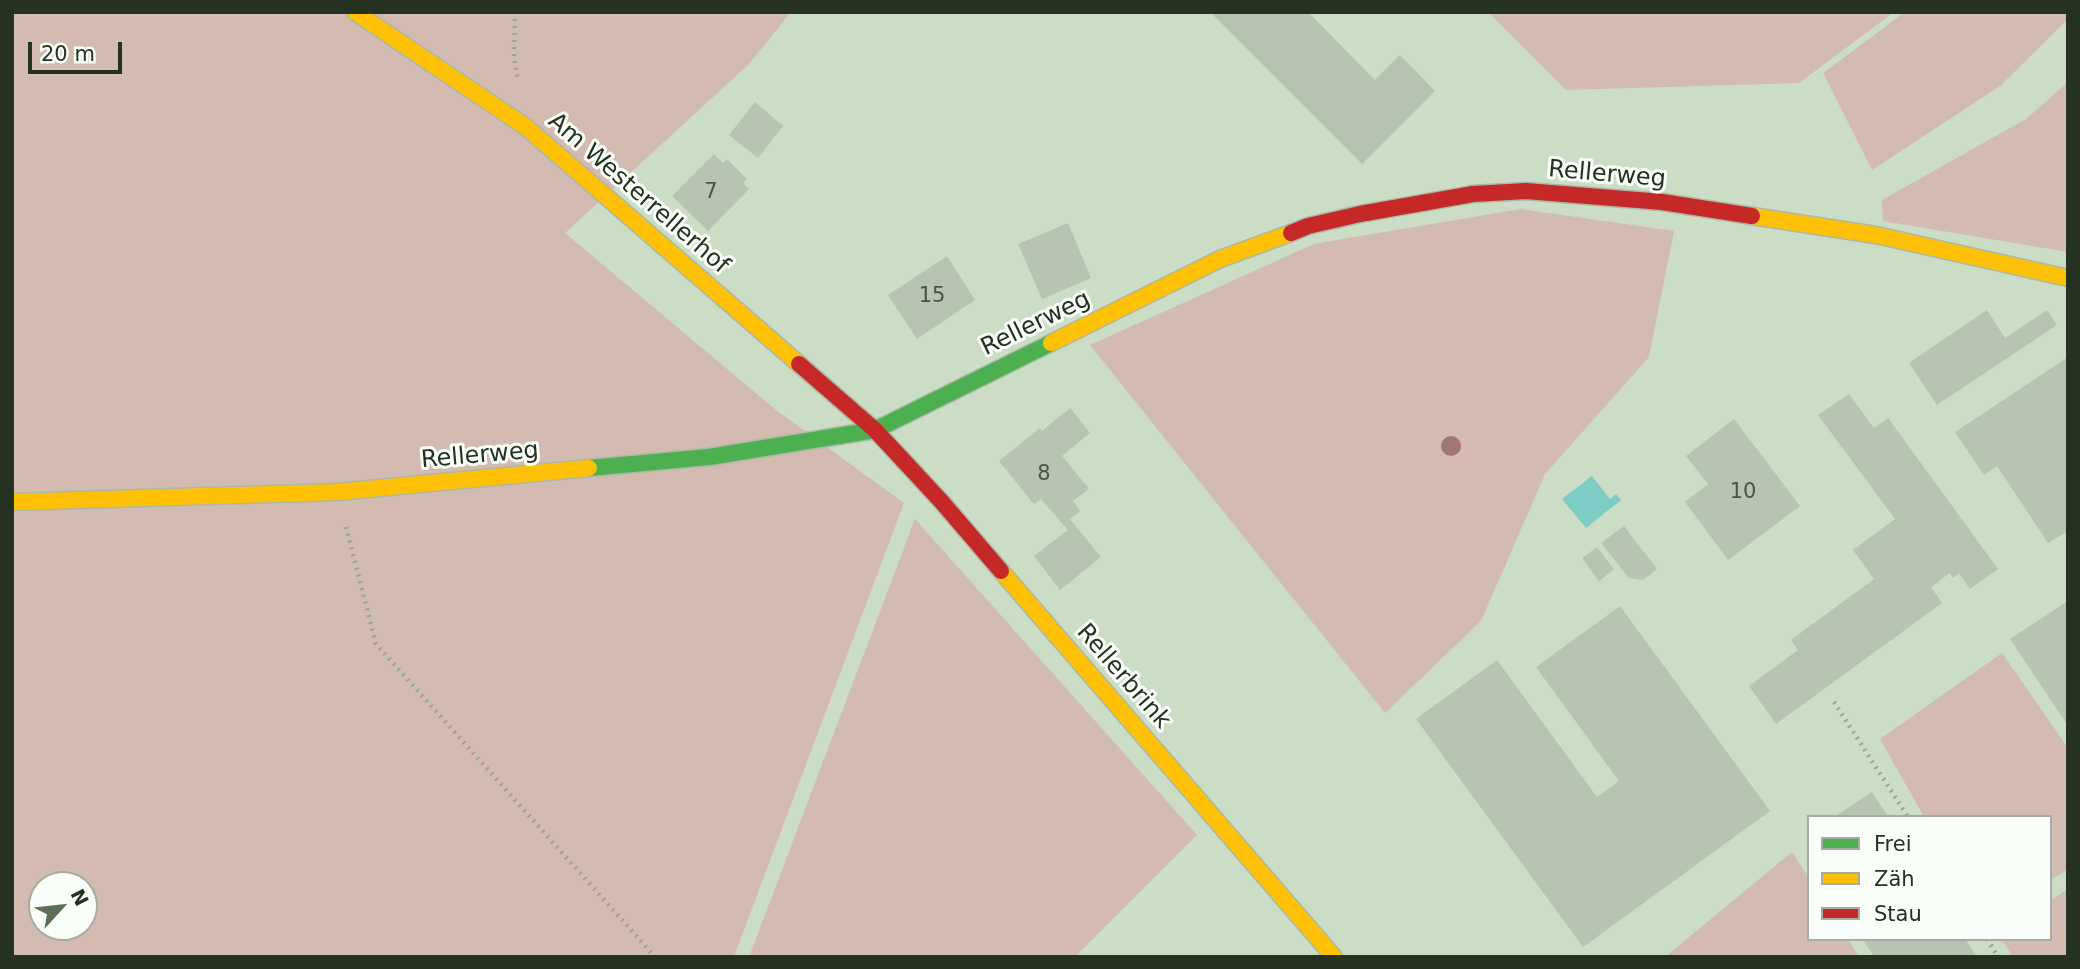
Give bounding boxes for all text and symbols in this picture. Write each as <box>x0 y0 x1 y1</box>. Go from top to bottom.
scale bar <box>32 28 126 72</box>
text: 20 m <box>41 42 95 66</box>
street label: Am Westerrellerhof <box>542 107 734 281</box>
street label: Rellerweg <box>1547 156 1667 194</box>
house number: 7 <box>704 180 718 206</box>
house number: 15 <box>919 284 945 310</box>
street label: Rellerweg <box>977 285 1095 363</box>
street label: Rellerweg <box>420 437 540 475</box>
house number: 8 <box>1037 462 1051 488</box>
house number: 10 <box>1730 480 1756 506</box>
street label: Rellerbrink <box>1070 619 1176 735</box>
legend <box>1807 815 2052 941</box>
text: Frei <box>1874 832 1911 856</box>
text: Zäh <box>1874 867 1915 891</box>
north arrow <box>28 871 98 941</box>
text: N <box>67 885 93 909</box>
text: Stau <box>1874 902 1922 926</box>

